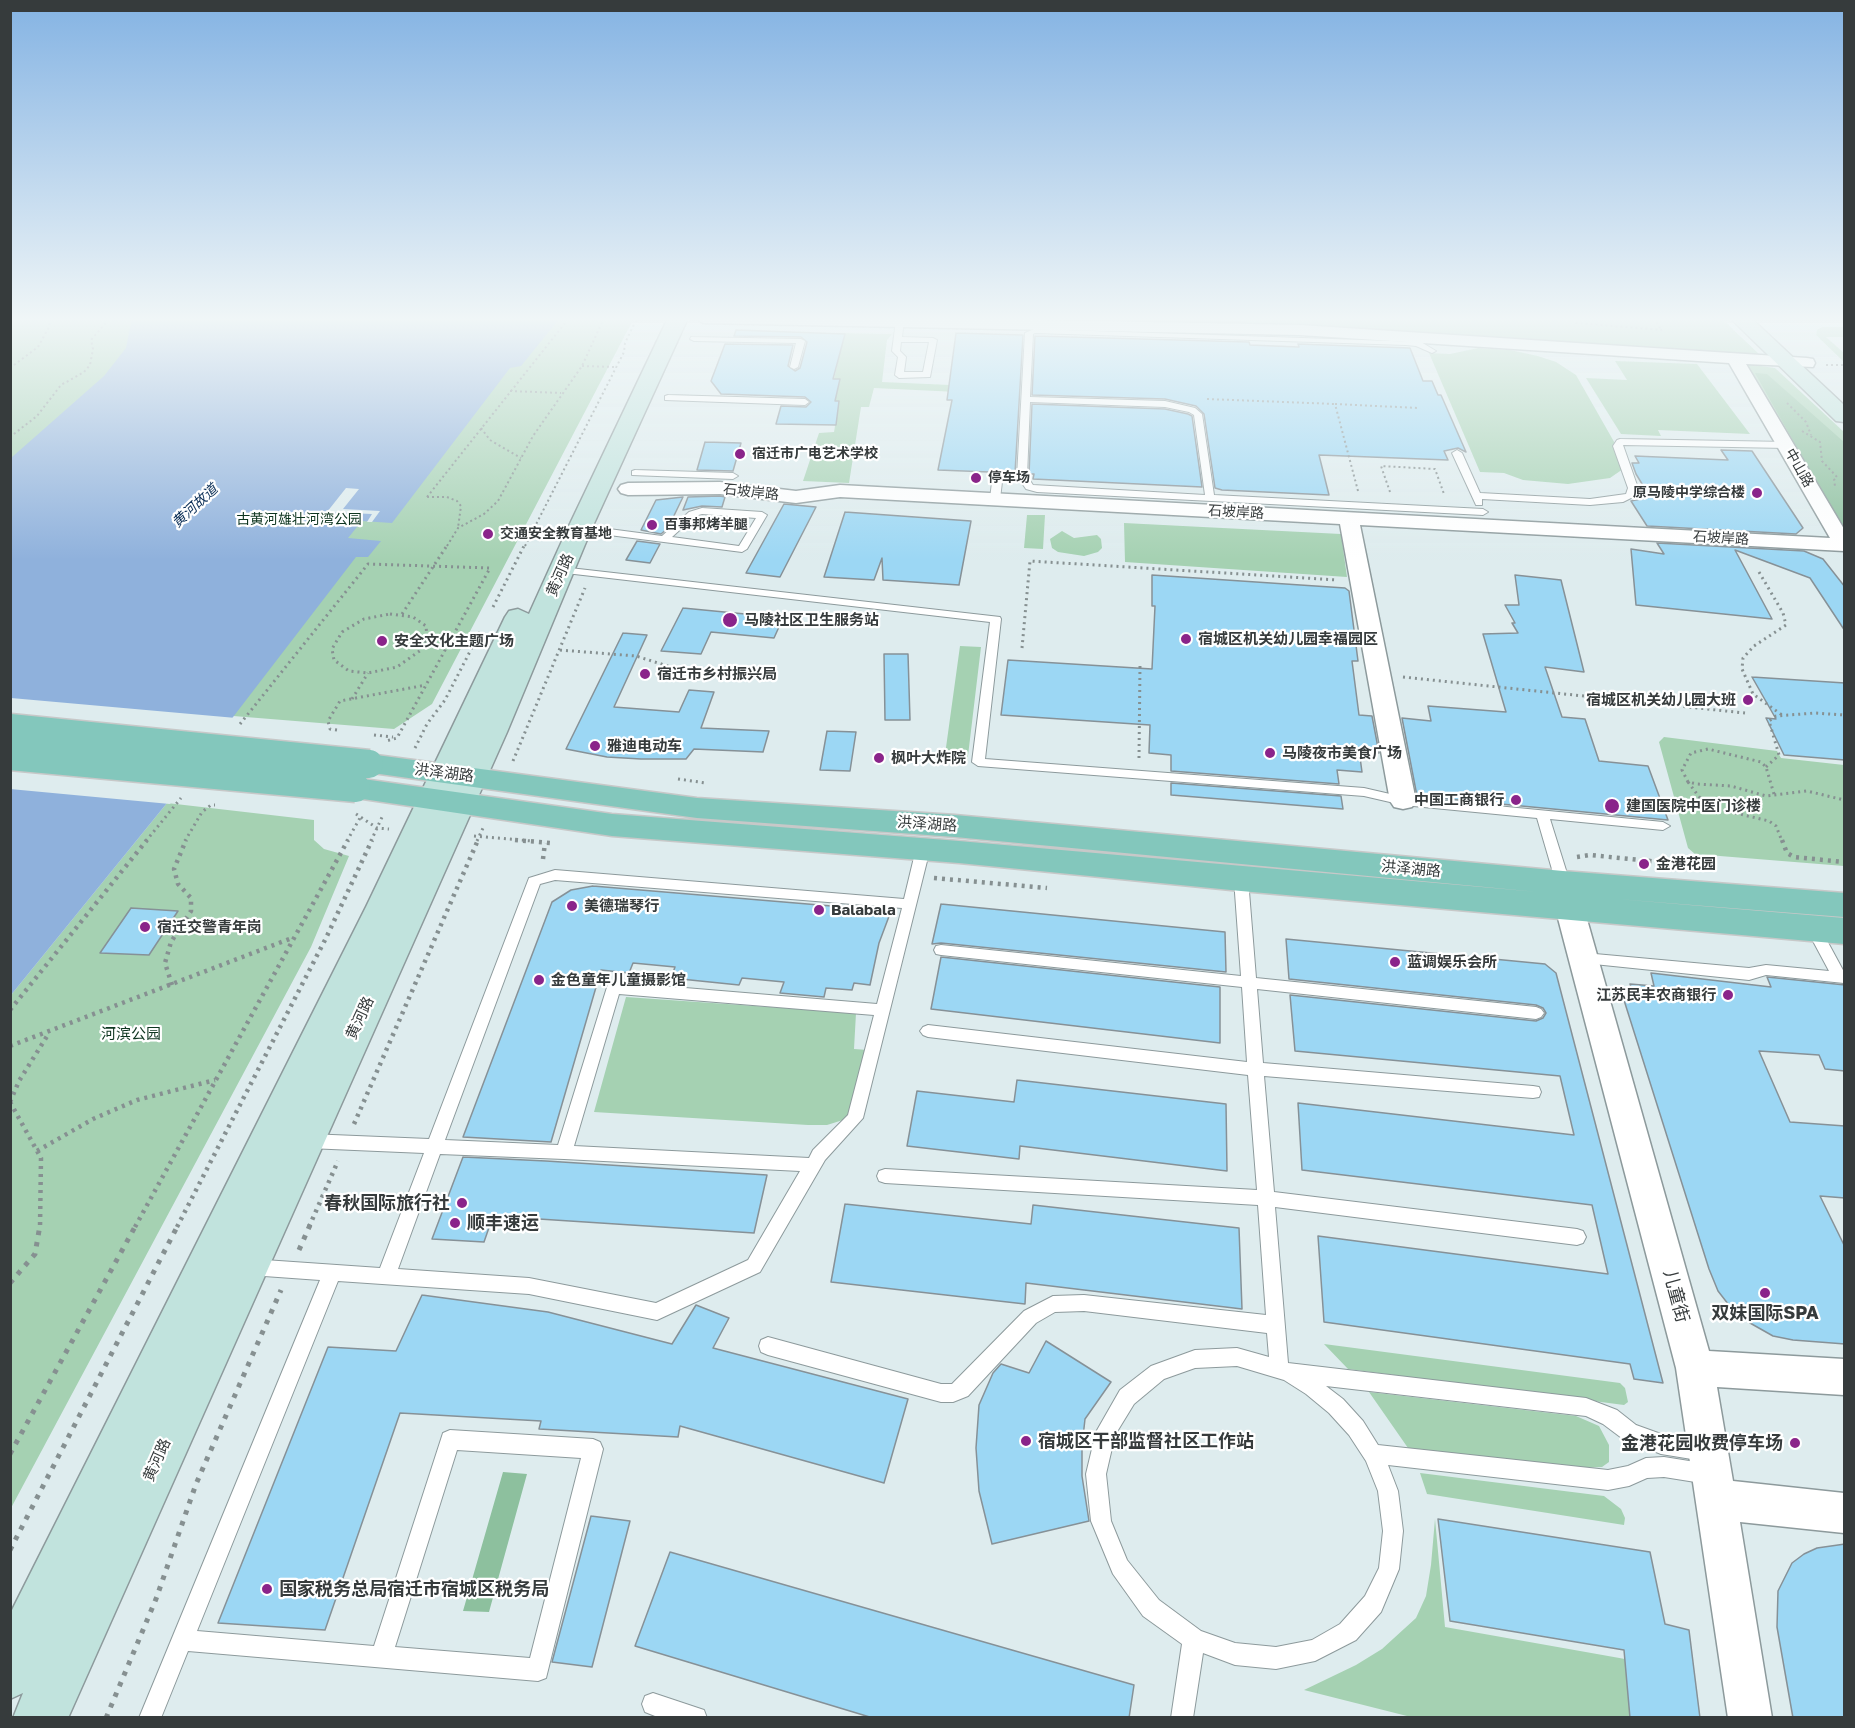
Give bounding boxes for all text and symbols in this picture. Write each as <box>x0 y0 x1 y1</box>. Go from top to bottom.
place label: 宿迁市广电艺术学校 <box>752 446 878 462</box>
street label: 中山路 <box>1781 446 1817 490</box>
marker: 宿迁市广电艺术学校 <box>733 447 747 461</box>
place label: 停车场 <box>988 470 1030 486</box>
marker: 停车场 <box>969 471 983 485</box>
water label: 黄河故道 <box>169 481 221 531</box>
street label: 石坡岸路 <box>722 481 780 503</box>
place label: 原马陵中学综合楼 <box>1633 485 1745 501</box>
marker: 原马陵中学综合楼 <box>1750 486 1764 500</box>
street label: 石坡岸路 <box>1208 502 1264 522</box>
park label: 古黄河雄壮河湾公园 <box>236 512 362 528</box>
place label: 百事邦烤羊腿 <box>664 517 748 533</box>
marker: 百事邦烤羊腿 <box>645 518 659 532</box>
place label: 交通安全教育基地 <box>500 526 612 542</box>
marker: 交通安全教育基地 <box>481 527 495 541</box>
street label: 石坡岸路 <box>1693 528 1749 548</box>
street label: 黄河路 <box>543 551 577 599</box>
marker: 马陵社区卫生服务站 <box>721 611 739 629</box>
place label: 马陵社区卫生服务站 <box>744 611 879 629</box>
place label: 宿城区机关幼儿园幸福园区 <box>1198 630 1378 648</box>
place label: 安全文化主题广场 <box>394 632 514 650</box>
marker: 宿城区机关幼儿园幸福园区 <box>1179 632 1193 646</box>
marker: 安全文化主题广场 <box>375 634 389 648</box>
place label: 宿迁市乡村振兴局 <box>657 665 777 683</box>
marker: 宿迁市乡村振兴局 <box>638 667 652 681</box>
place label: 宿城区机关幼儿园大班 <box>1586 691 1736 709</box>
marker: 宿城区机关幼儿园大班 <box>1741 693 1755 707</box>
place label: 雅迪电动车 <box>607 737 682 755</box>
marker: 雅迪电动车 <box>588 739 602 753</box>
place label: 马陵夜市美食广场 <box>1282 744 1402 762</box>
marker: 马陵夜市美食广场 <box>1263 746 1277 760</box>
place label: 枫叶大炸院 <box>891 749 966 767</box>
marker: 枫叶大炸院 <box>872 751 886 765</box>
street label: 洪泽湖路 <box>413 760 475 786</box>
place label: 中国工商银行 <box>1414 791 1504 809</box>
marker: 中国工商银行 <box>1509 793 1523 807</box>
marker: 建国医院中医门诊楼 <box>1603 797 1621 815</box>
place label: 建国医院中医门诊楼 <box>1626 797 1761 815</box>
street label: 洪泽湖路 <box>896 813 958 835</box>
place label: 金港花园 <box>1656 855 1716 873</box>
street label: 洪泽湖路 <box>1380 857 1442 881</box>
marker: 金港花园 <box>1637 857 1651 871</box>
place label: 美德瑞琴行 <box>584 897 659 915</box>
marker: 美德瑞琴行 <box>565 899 579 913</box>
place label: Balabala <box>831 901 896 919</box>
marker: Balabala <box>812 903 826 917</box>
place label: 宿迁交警青年岗 <box>157 918 262 936</box>
marker: 宿迁交警青年岗 <box>138 920 152 934</box>
place label: 蓝调娱乐会所 <box>1407 953 1497 971</box>
marker: 蓝调娱乐会所 <box>1388 955 1402 969</box>
place label: 金色童年儿童摄影馆 <box>551 971 686 989</box>
marker: 金色童年儿童摄影馆 <box>532 973 546 987</box>
place label: 江苏民丰农商银行 <box>1596 986 1716 1004</box>
marker: 江苏民丰农商银行 <box>1721 988 1735 1002</box>
street label: 黄河路 <box>342 994 378 1042</box>
park label: 河滨公园 <box>101 1025 161 1043</box>
place label: 春秋国际旅行社 <box>324 1192 450 1214</box>
marker: 春秋国际旅行社 <box>455 1196 469 1210</box>
place label: 顺丰速运 <box>467 1212 539 1234</box>
marker: 顺丰速运 <box>448 1216 462 1230</box>
street label: 儿童街 <box>1659 1267 1693 1325</box>
marker: 双妹国际SPA <box>1758 1286 1772 1300</box>
place label: 双妹国际SPA <box>1711 1302 1819 1324</box>
place label: 宿城区干部监督社区工作站 <box>1038 1430 1254 1452</box>
place label: 金港花园收费停车场 <box>1621 1432 1783 1454</box>
marker: 宿城区干部监督社区工作站 <box>1019 1434 1033 1448</box>
street label: 黄河路 <box>140 1436 174 1484</box>
marker: 金港花园收费停车场 <box>1788 1436 1802 1450</box>
place label: 国家税务总局宿迁市宿城区税务局 <box>279 1578 549 1600</box>
marker: 国家税务总局宿迁市宿城区税务局 <box>260 1582 274 1596</box>

